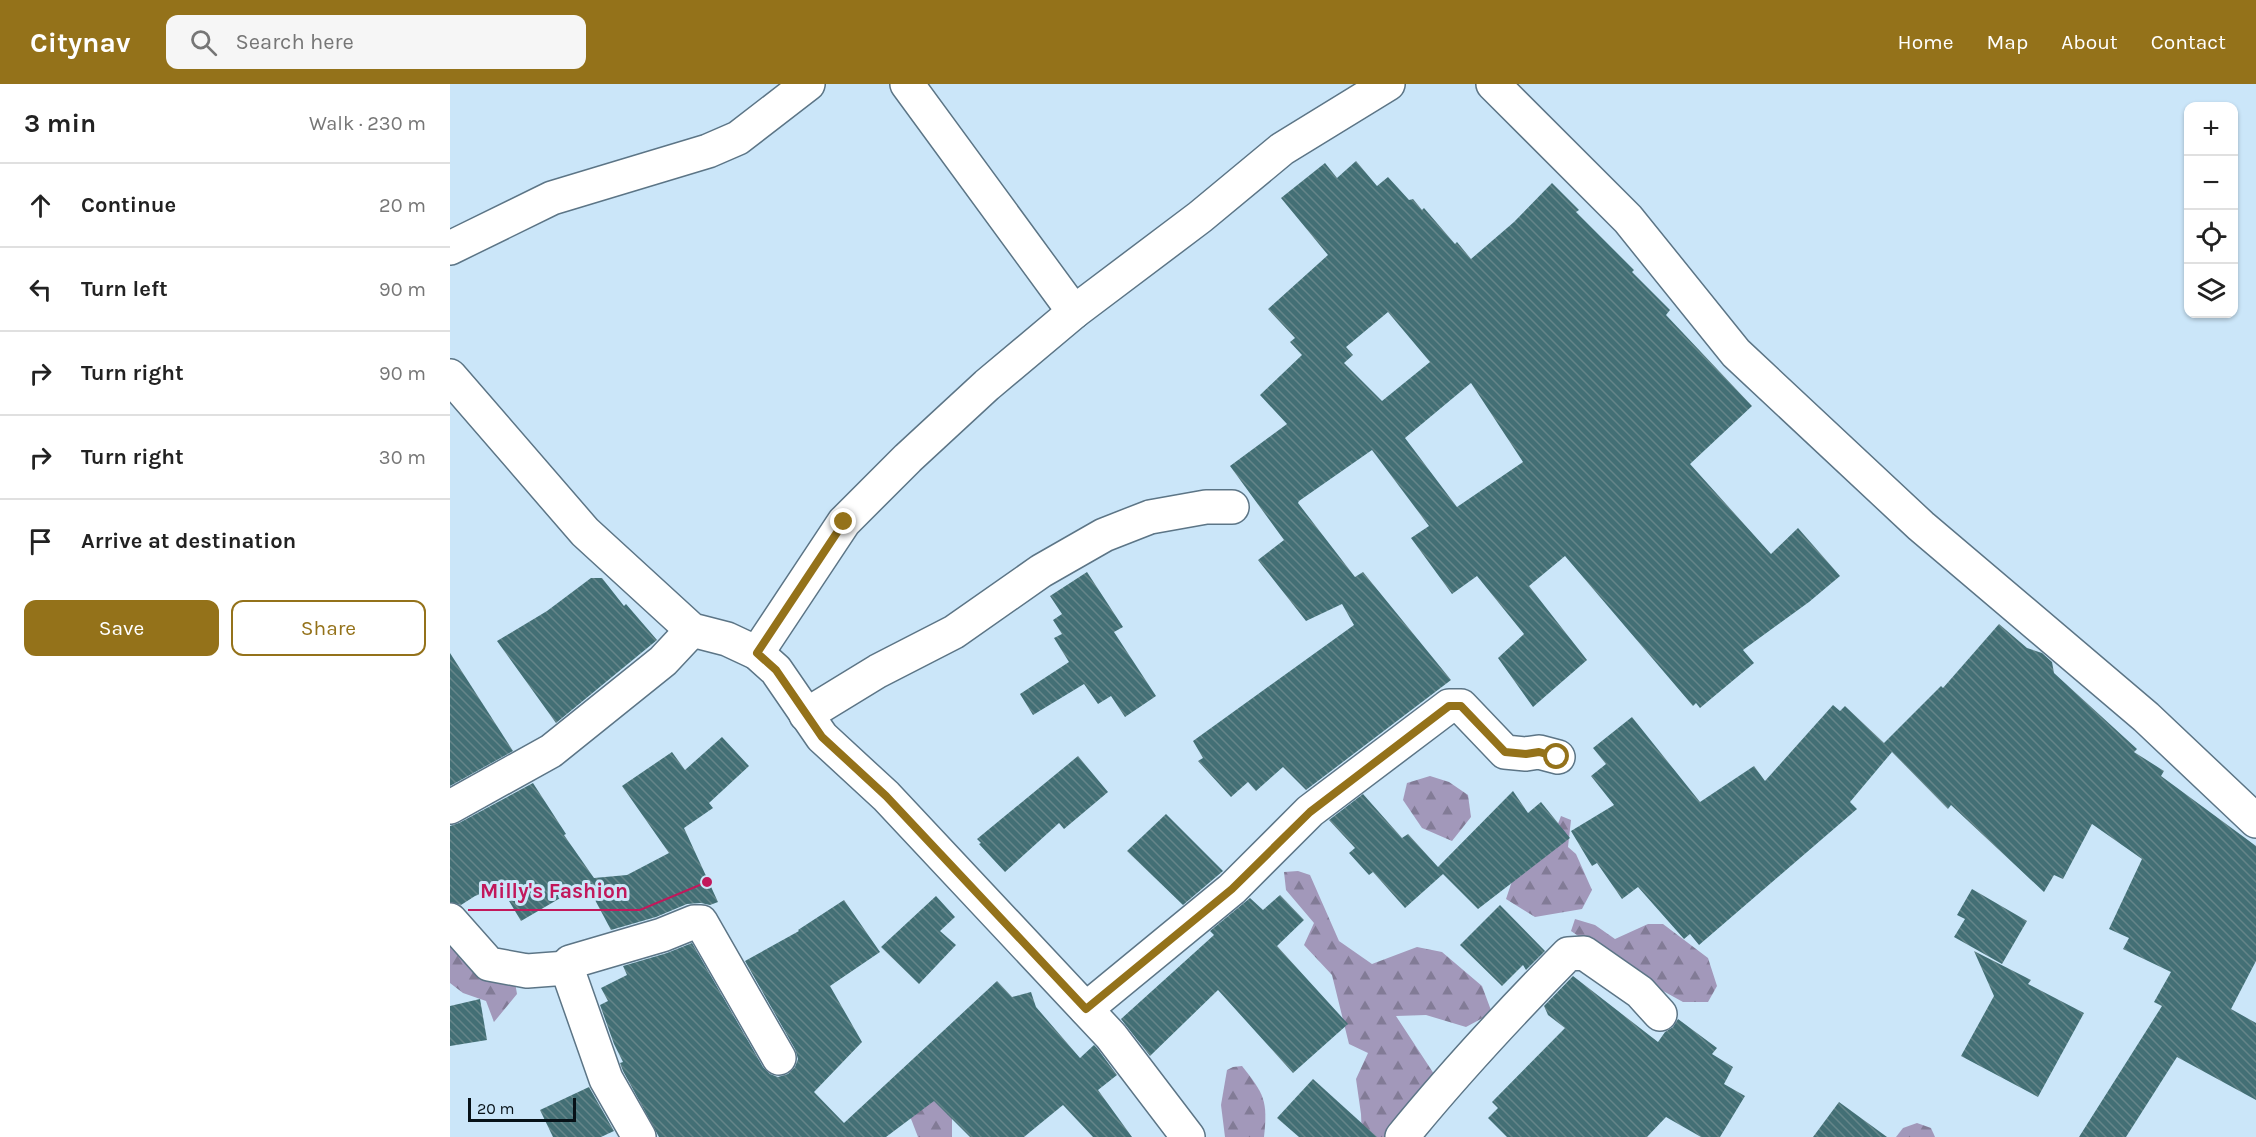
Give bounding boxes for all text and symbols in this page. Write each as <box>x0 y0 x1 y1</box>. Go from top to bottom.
search box <box>166 15 586 69</box>
text: Citynav <box>30 26 130 59</box>
icon: search <box>187 26 220 59</box>
text: Search here <box>235 29 354 55</box>
text: Home <box>1898 30 1954 54</box>
text: Map <box>1987 30 2028 54</box>
text: About <box>2061 30 2118 54</box>
text: Contact <box>2151 30 2226 54</box>
map controls <box>2184 102 2238 318</box>
button: + <box>2184 102 2238 156</box>
text: 3 min <box>24 108 96 139</box>
text: Walk · 230 m <box>309 112 426 135</box>
button: − <box>2184 156 2238 210</box>
icon: ahead <box>24 189 57 222</box>
text: Continue <box>81 192 176 218</box>
text: 20 m <box>379 194 426 217</box>
button: locate <box>2184 210 2238 264</box>
button: layers <box>2184 264 2238 318</box>
icon: left <box>24 273 57 306</box>
text: Turn left <box>81 276 168 302</box>
text: 90 m <box>379 278 426 301</box>
icon: right <box>24 357 57 390</box>
text: Turn right <box>81 360 184 386</box>
text: 90 m <box>379 362 426 385</box>
icon: right <box>24 441 57 474</box>
text: Turn right <box>81 444 184 470</box>
text: 30 m <box>379 446 426 469</box>
route end <box>830 508 856 534</box>
icon: arrive <box>24 525 57 558</box>
text: Arrive at destination <box>81 528 296 554</box>
button: Save <box>24 600 219 656</box>
button: Share <box>231 600 426 656</box>
route start <box>1543 743 1569 769</box>
callout: Milly's Fashion <box>468 871 640 910</box>
text: Milly's Fashion <box>480 879 628 903</box>
scale bar <box>468 1095 576 1122</box>
text: 20 m <box>477 1099 515 1118</box>

